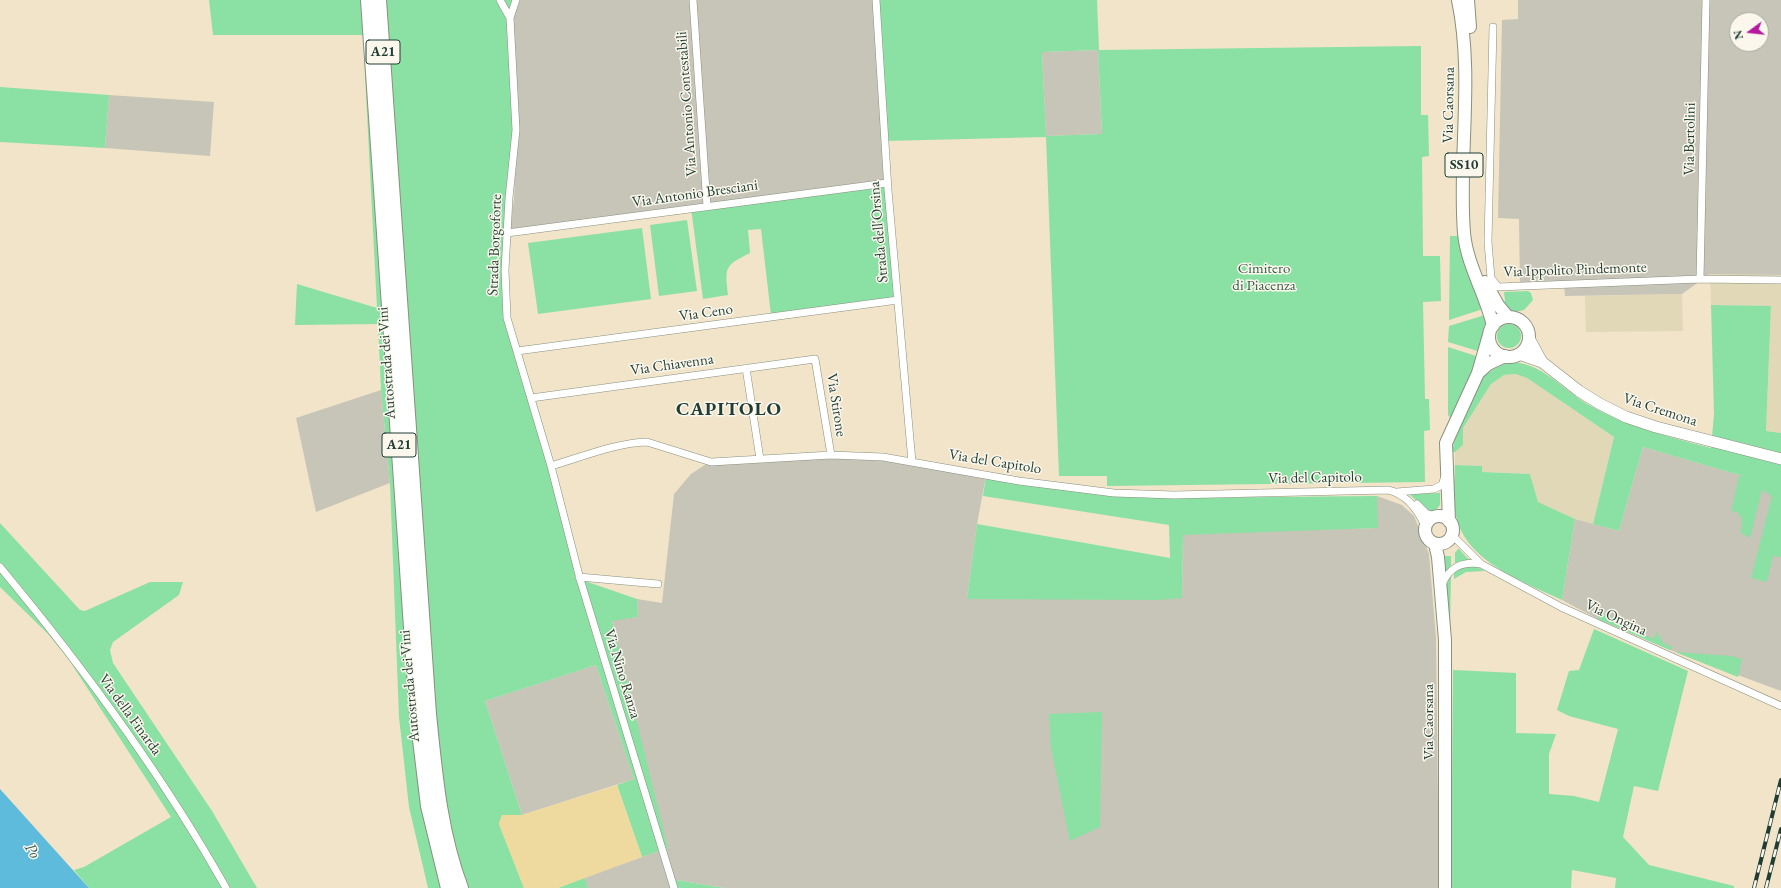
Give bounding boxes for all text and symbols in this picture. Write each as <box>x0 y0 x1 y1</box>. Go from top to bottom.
north arrow <box>1729 12 1769 52</box>
text: N <box>1730 29 1746 41</box>
street label: Via Antonio Contestabili <box>673 31 701 177</box>
road number: A21 <box>366 40 400 64</box>
street label: Via Caorsana <box>1439 67 1459 143</box>
street label: Via Bertolini <box>1680 102 1700 176</box>
road number: SS10 <box>1445 153 1483 177</box>
street label: Via Antonio Bresciani <box>631 176 759 212</box>
street label: Strada dell'Orsina <box>866 181 892 283</box>
street label: Strada Borgoforte <box>484 194 506 296</box>
street label: Via Ippolito Pindemonte <box>1503 258 1647 282</box>
park label: Cimitero di Piacenza <box>1232 260 1296 295</box>
street label: Via Ceno <box>678 300 734 326</box>
street label: Autostrada dei Vini <box>374 306 400 420</box>
street label: Via Chiavenna <box>629 350 715 380</box>
street label: Via Stirone <box>822 372 850 438</box>
street label: Via Cremona <box>1621 390 1699 430</box>
district label: CAPITOLO <box>676 399 782 421</box>
road number: A21 <box>382 433 416 457</box>
street label: Via del Capitolo <box>947 446 1043 478</box>
street label: Via del Capitolo <box>1268 468 1362 488</box>
street label: Via Ongina <box>1582 596 1650 640</box>
street label: Via Nino Ranza <box>600 627 644 721</box>
street label: Autostrada dei Vini <box>396 629 424 743</box>
street label: Via della Finarda <box>95 671 165 759</box>
street label: Via Caorsana <box>1420 684 1438 760</box>
water label: Po <box>20 839 44 863</box>

